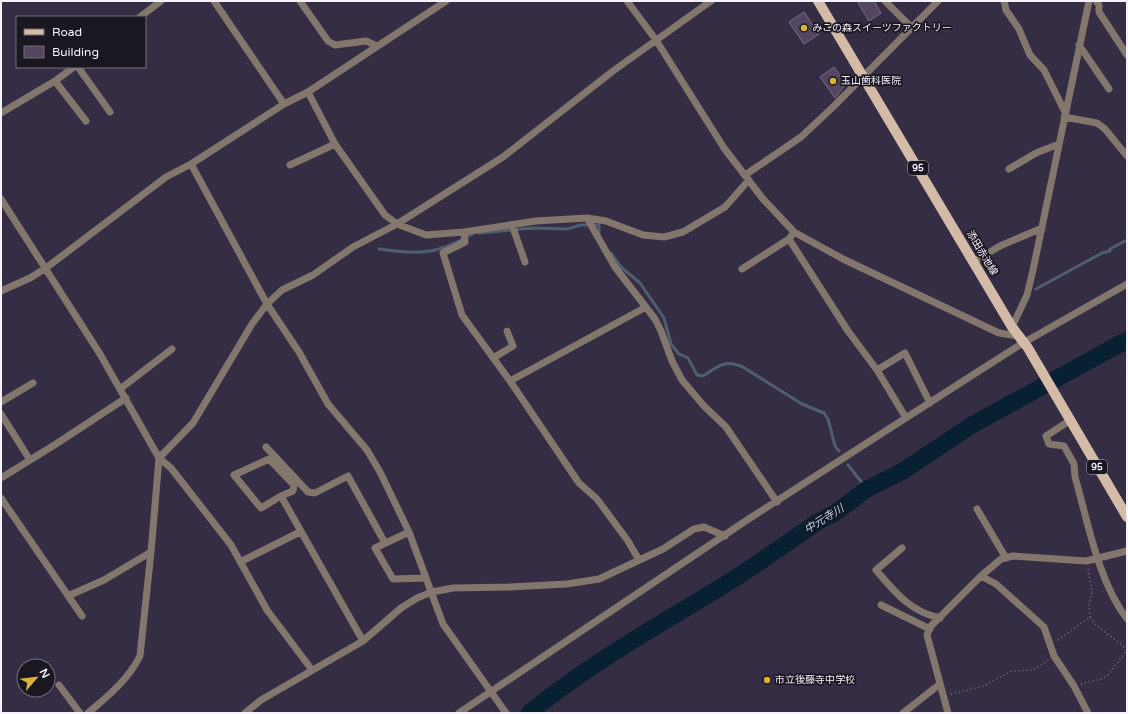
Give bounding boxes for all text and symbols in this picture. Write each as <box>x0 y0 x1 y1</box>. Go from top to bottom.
legend <box>16 16 146 68</box>
place label: みこの森スイーツファクトリー <box>812 22 952 34</box>
marker: みこの森スイーツファクトリー <box>799 23 809 33</box>
text: Road <box>52 25 82 39</box>
text: Building <box>52 45 99 59</box>
place label: 玉山歯科医院 <box>841 75 901 87</box>
marker: 玉山歯科医院 <box>828 76 838 86</box>
road number: 95 <box>908 161 928 175</box>
street label: 添田赤池線 <box>964 228 1000 278</box>
road number: 95 <box>1087 460 1107 474</box>
water label: 中元寺川 <box>802 501 847 536</box>
north arrow <box>16 658 56 698</box>
text: N <box>37 667 52 680</box>
place label: 市立後藤寺中学校 <box>775 674 855 686</box>
marker: 市立後藤寺中学校 <box>762 675 772 685</box>

